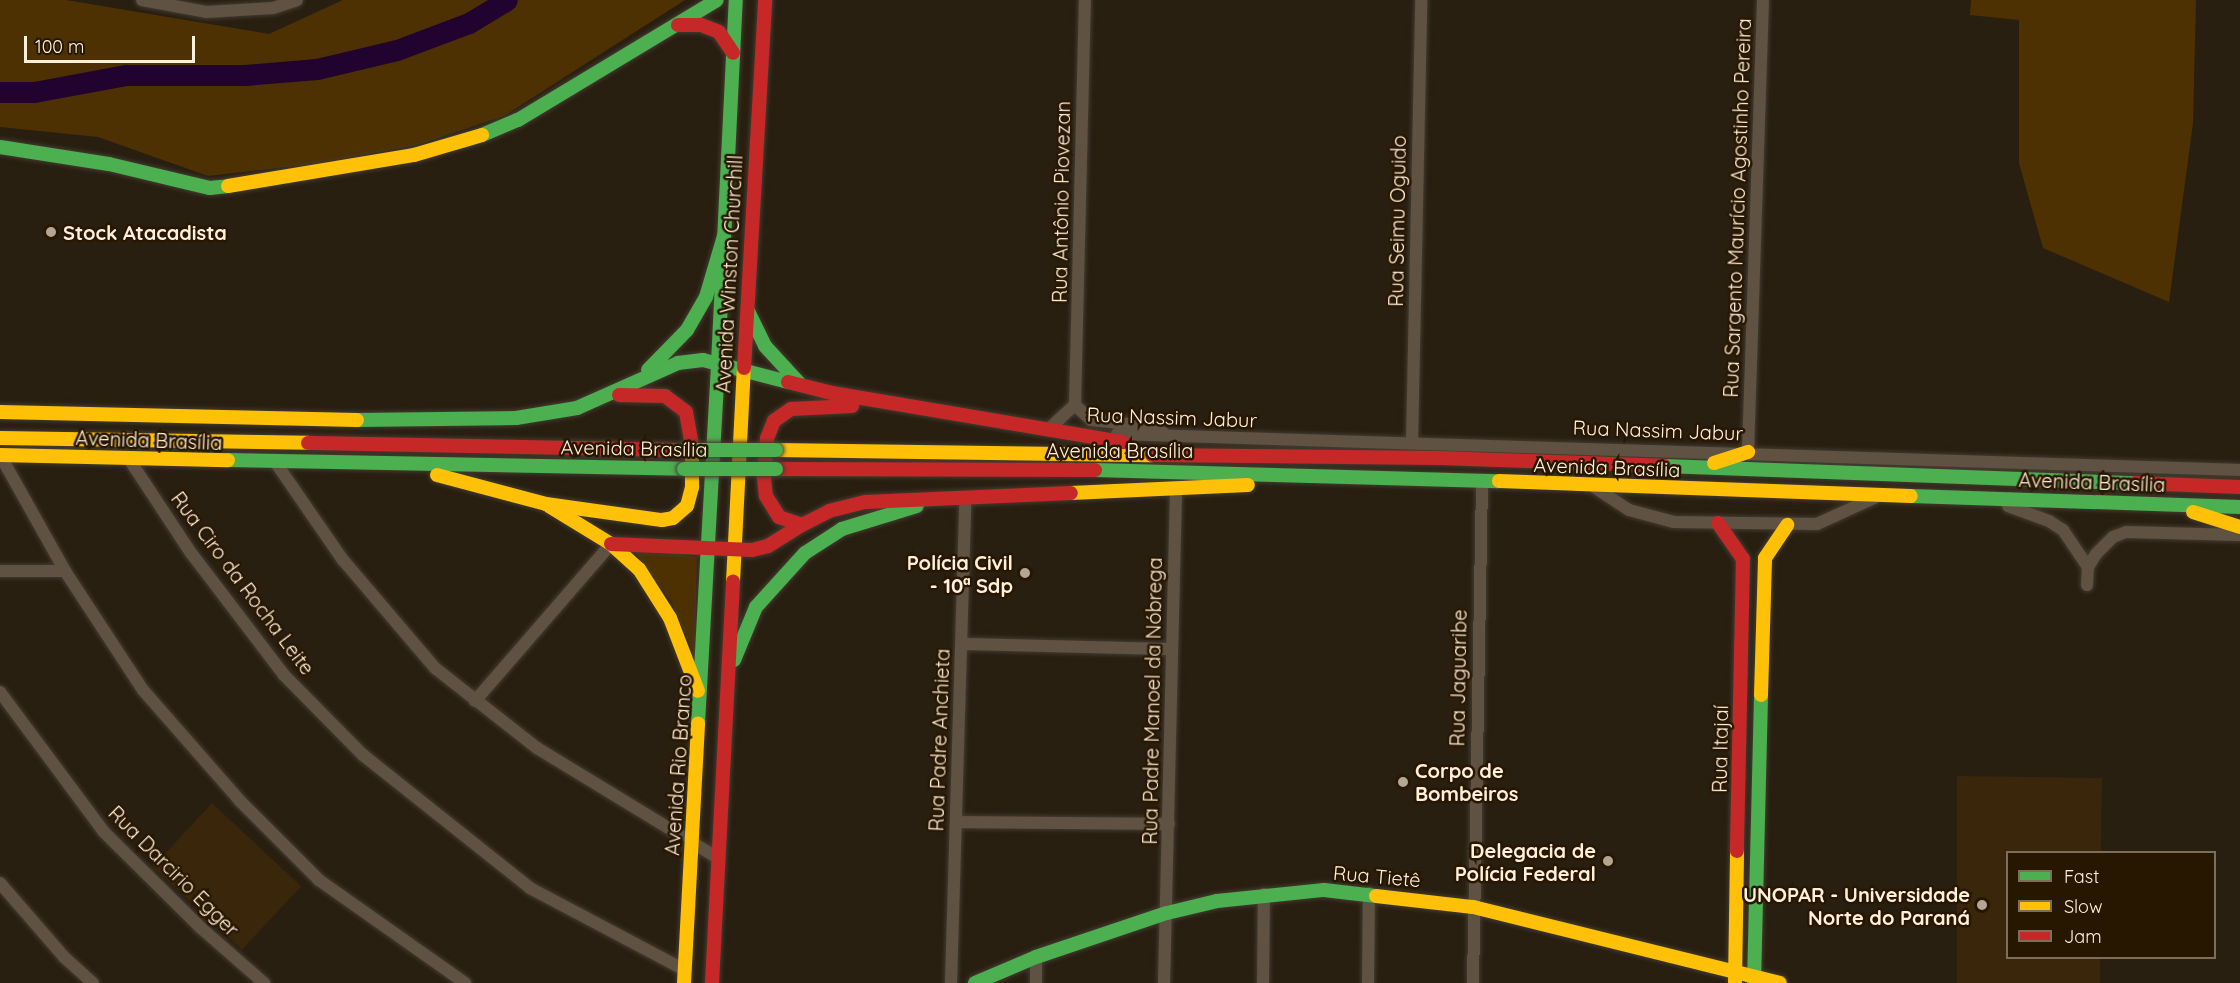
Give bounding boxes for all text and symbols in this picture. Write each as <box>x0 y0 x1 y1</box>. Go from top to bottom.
street label: Rua Sargento Maurício Agostinho Pereira <box>1718 18 1756 398</box>
scale bar <box>27 24 198 62</box>
text: 100 m <box>35 35 84 58</box>
street label: Rua Antônio Piovezan <box>1047 101 1075 303</box>
street label: Rua Seimu Oguido <box>1384 135 1410 307</box>
street label: Avenida Winston Churchill <box>711 154 747 394</box>
place label: Stock Atacadista <box>63 220 227 244</box>
marker: Stock Atacadista <box>44 225 58 239</box>
street label: Rua Nassim Jabur <box>1086 402 1258 432</box>
street label: Rua Nassim Jabur <box>1572 415 1744 445</box>
street label: Avenida Brasília <box>75 425 223 455</box>
street label: Avenida Brasília <box>560 435 708 461</box>
street label: Avenida Brasília <box>1047 438 1193 462</box>
street label: Avenida Brasília <box>1533 452 1681 482</box>
street label: Avenida Brasília <box>2018 467 2166 497</box>
street label: Rua Ciro da Rocha Leite <box>166 487 320 679</box>
place label: Polícia Civil - 10ª Sdp <box>907 550 1013 597</box>
street label: Rua Padre Manoel da Nóbrega <box>1137 557 1167 845</box>
marker: Polícia Civil - 10ª Sdp <box>1018 566 1032 580</box>
street label: Rua Jaguaribe <box>1445 609 1471 747</box>
street label: Rua Padre Anchieta <box>924 648 954 832</box>
street label: Avenida Rio Branco <box>660 674 696 856</box>
street label: Rua Itajaí <box>1707 705 1733 793</box>
place label: Corpo de Bombeiros <box>1415 759 1518 806</box>
marker: Corpo de Bombeiros <box>1396 775 1410 789</box>
street label: Rua Darcirio Egger <box>104 801 244 941</box>
place label: Delegacia de Polícia Federal <box>1455 838 1596 885</box>
legend <box>2006 851 2216 959</box>
marker: Delegacia de Polícia Federal <box>1601 854 1615 868</box>
street label: Rua Tietê <box>1332 860 1422 892</box>
text: Fast <box>2064 865 2099 888</box>
place label: UNOPAR - Universidade Norte do Paraná <box>1743 882 1970 929</box>
text: Slow <box>2064 895 2102 918</box>
marker: UNOPAR - Universidade Norte do Paraná <box>1975 898 1989 912</box>
text: Jam <box>2064 925 2102 948</box>

